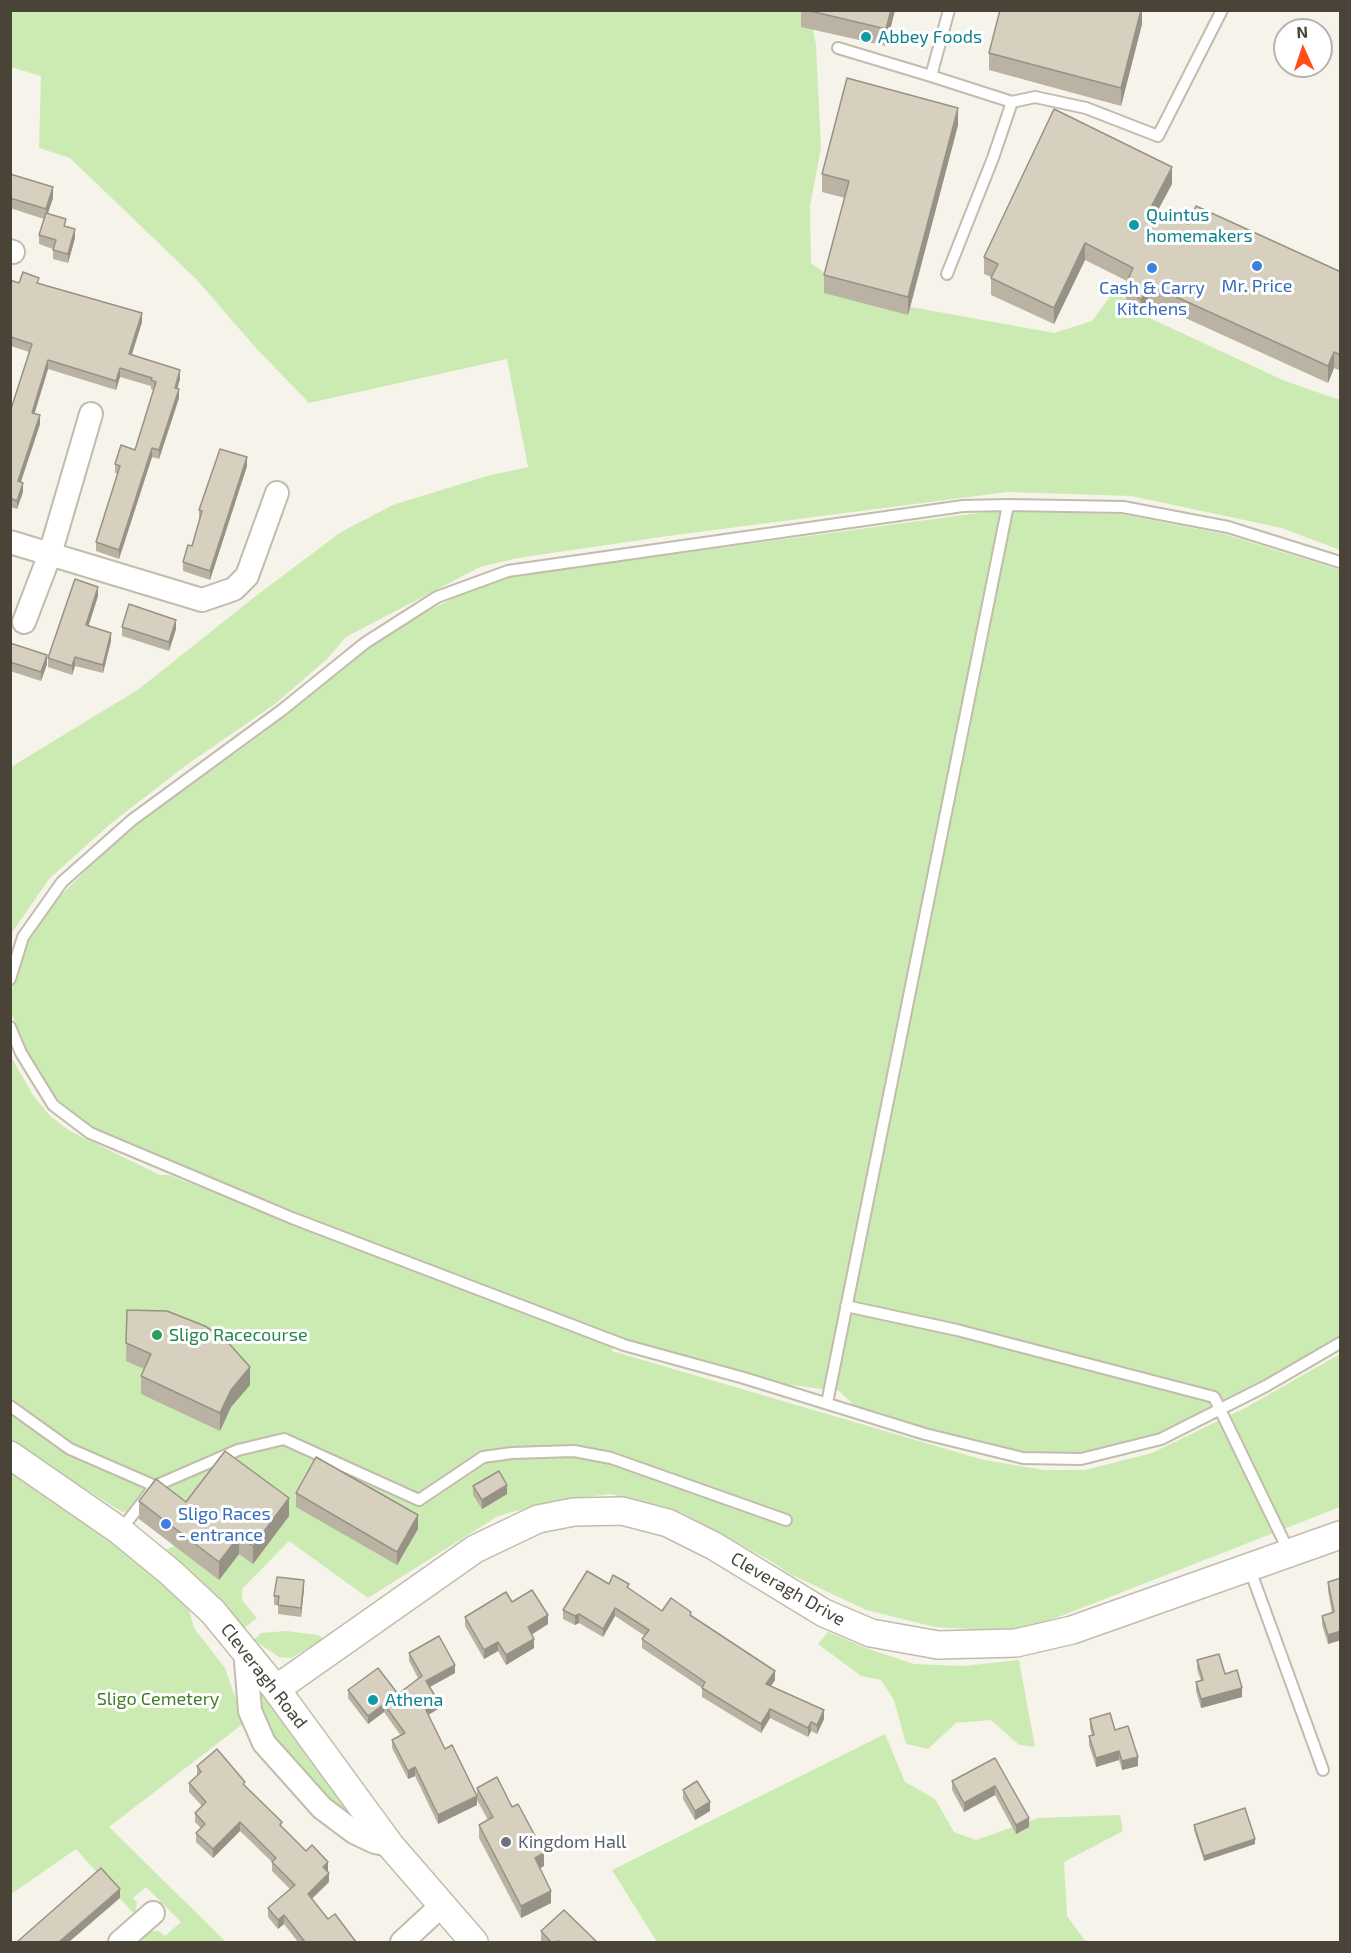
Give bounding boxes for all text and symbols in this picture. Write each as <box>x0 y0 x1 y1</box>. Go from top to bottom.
north arrow <box>1273 18 1333 78</box>
text: N <box>1296 22 1308 41</box>
place label: Abbey Foods <box>878 26 982 48</box>
marker: Abbey Foods <box>859 30 873 44</box>
place label: Quintus homemakers <box>1146 204 1253 246</box>
marker: Quintus homemakers <box>1127 218 1141 232</box>
marker: Mr. Price <box>1250 259 1264 273</box>
marker: Cash & Carry Kitchens <box>1145 261 1159 275</box>
place label: Mr. Price <box>1222 275 1292 297</box>
place label: Cash & Carry Kitchens <box>1099 277 1205 320</box>
place label: Sligo Racecourse <box>169 1324 308 1346</box>
marker: Sligo Racecourse <box>150 1328 164 1342</box>
place label: Sligo Races - entrance <box>178 1503 271 1546</box>
marker: Sligo Races - entrance <box>159 1517 173 1531</box>
street label: Cleveragh Drive <box>727 1547 849 1631</box>
street label: Cleveragh Road <box>216 1619 312 1733</box>
park label: Sligo Cemetery <box>97 1688 219 1710</box>
place label: Athena <box>385 1689 443 1711</box>
marker: Athena <box>366 1693 380 1707</box>
place label: Kingdom Hall <box>518 1831 626 1853</box>
marker: Kingdom Hall <box>499 1835 513 1849</box>

